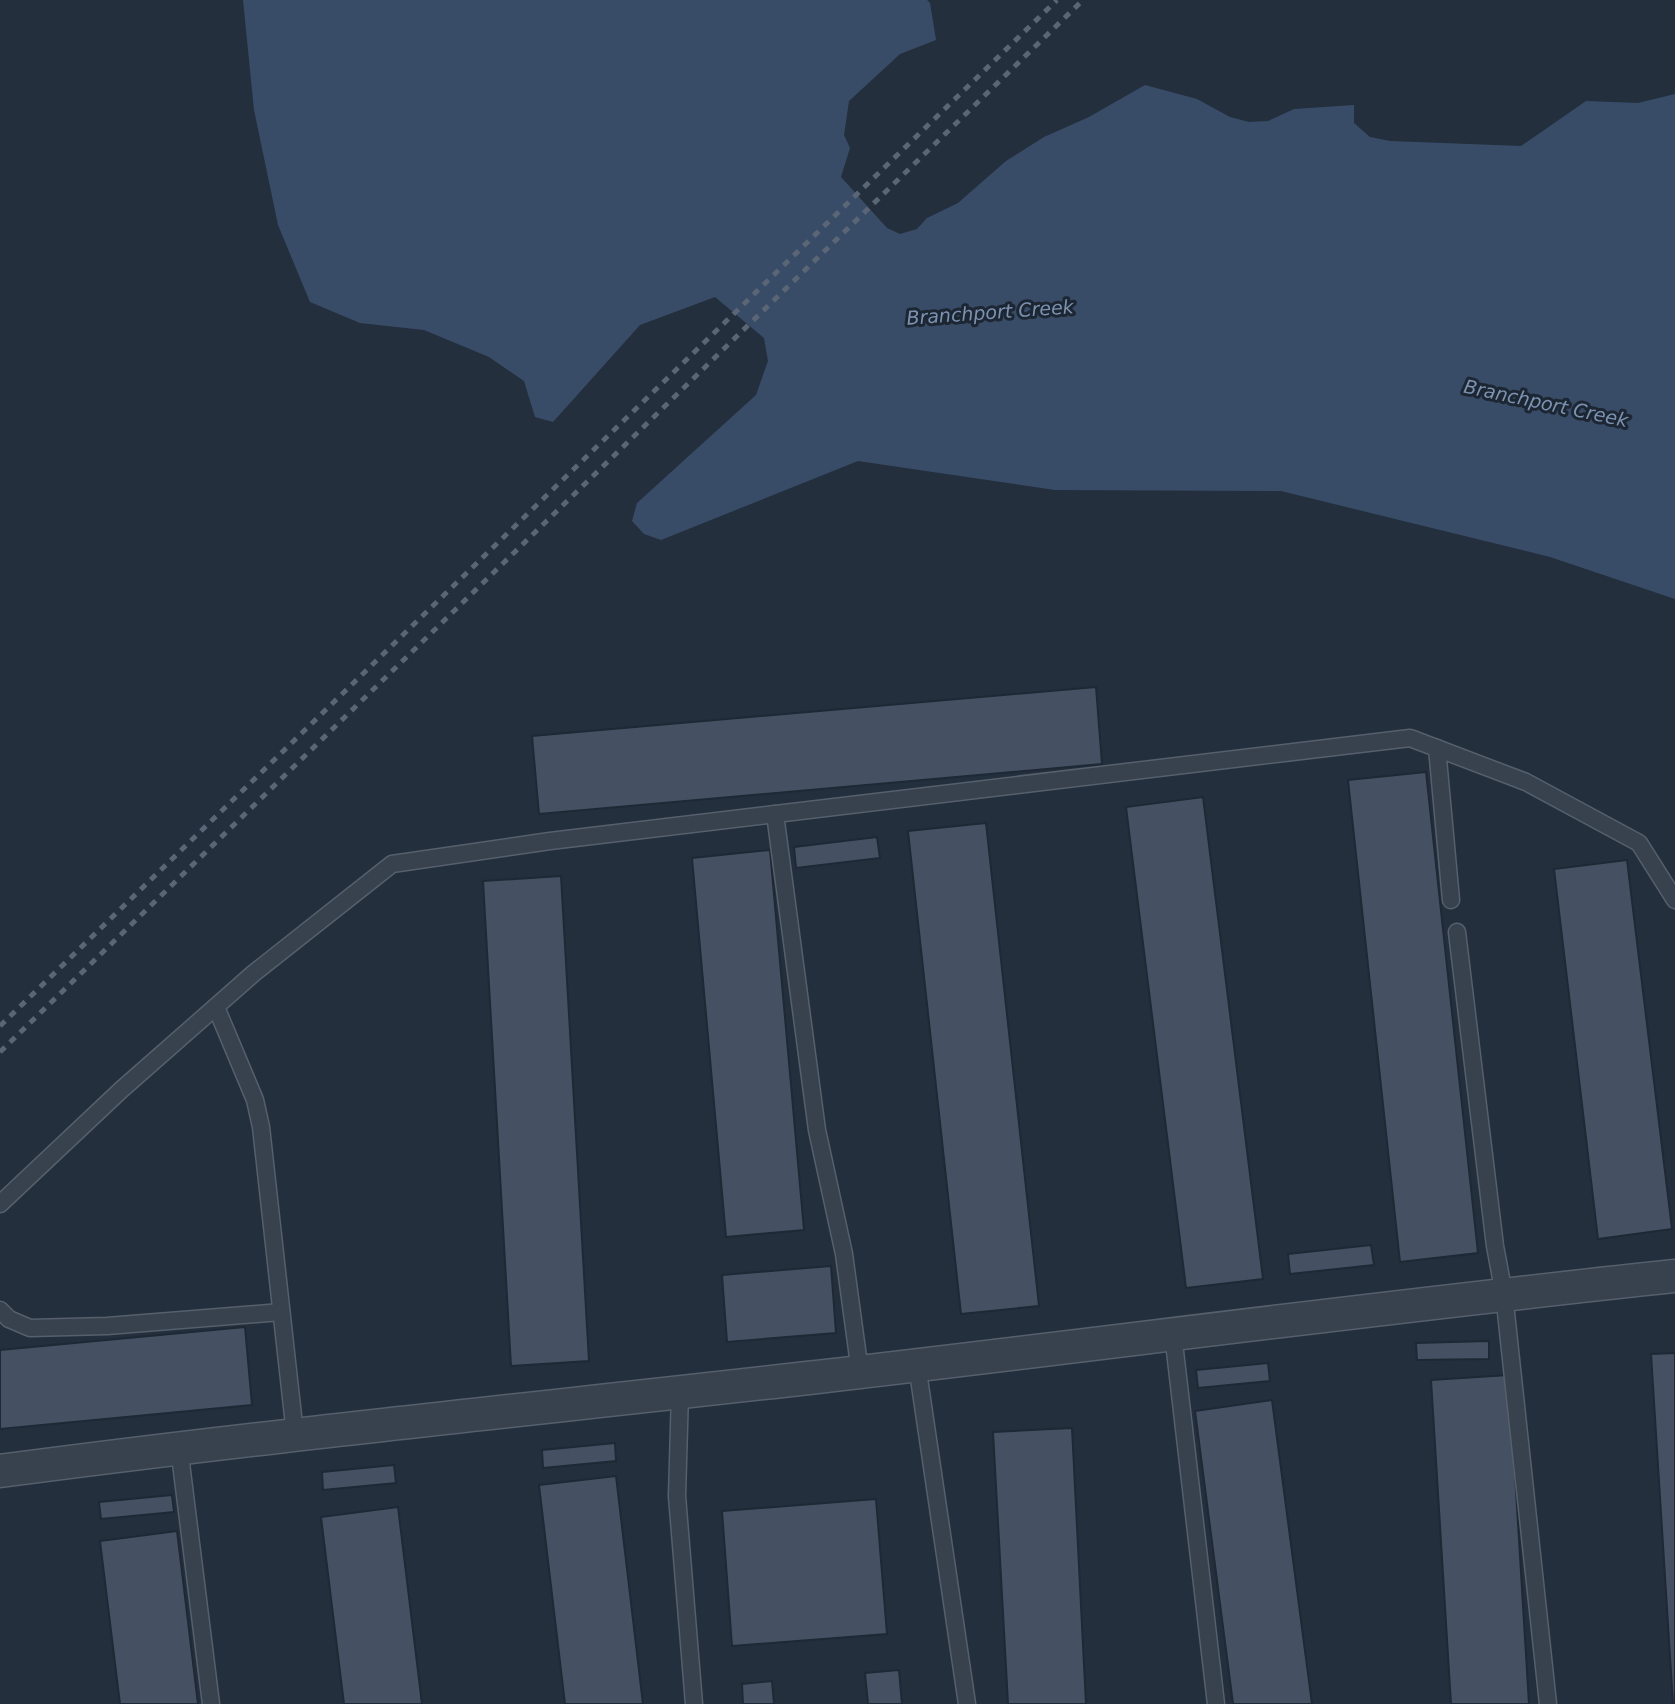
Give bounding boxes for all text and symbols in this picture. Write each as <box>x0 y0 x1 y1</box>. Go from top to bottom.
water label: Branchport Creek <box>906 295 1075 329</box>
water label: Branchport Creek <box>1462 375 1631 431</box>

